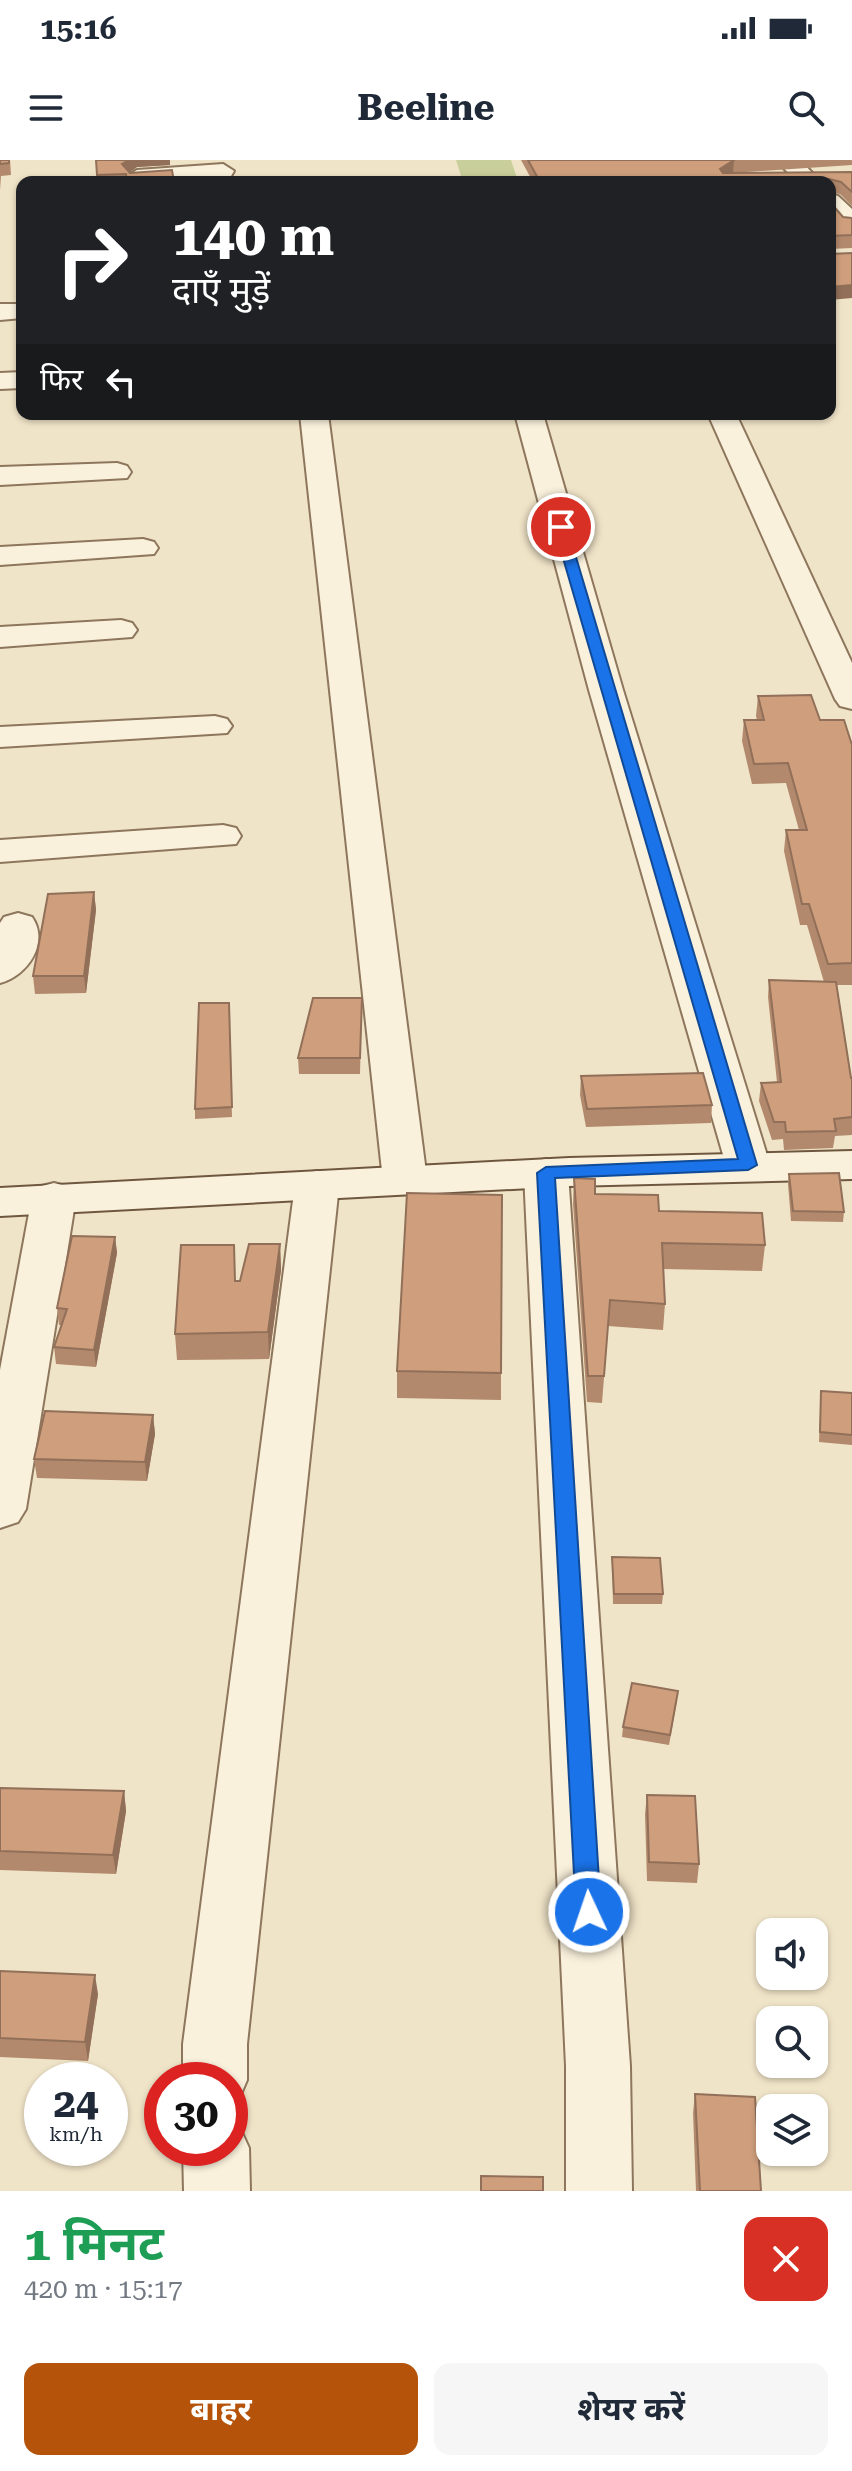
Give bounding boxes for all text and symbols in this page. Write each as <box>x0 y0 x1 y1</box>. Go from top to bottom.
text: 15:16 <box>40 11 117 46</box>
icon: menu <box>24 86 68 130</box>
icon: search <box>784 86 828 130</box>
text: Beeline <box>357 87 495 129</box>
text: 140 m <box>172 203 334 269</box>
icon: right <box>40 208 144 312</box>
text: दाएँ मुड़ें <box>172 270 270 312</box>
icon: left <box>99 360 143 404</box>
text: फिर <box>40 362 83 397</box>
pin <box>527 493 595 561</box>
icon: arrive <box>539 505 583 549</box>
position arrow <box>547 1870 631 1954</box>
map controls <box>756 1918 828 2166</box>
button: sound <box>756 1918 828 1990</box>
button: search <box>756 2006 828 2078</box>
speed limit sign: 30 <box>144 2062 248 2166</box>
text: 24 <box>54 2080 98 2127</box>
button: layers <box>756 2094 828 2166</box>
text: km/h <box>49 2122 103 2146</box>
text: 1 मिनट <box>24 2216 164 2272</box>
button: close <box>744 2217 828 2301</box>
text: 420 m · 15:17 <box>24 2274 183 2304</box>
button: बाहर <box>24 2363 418 2455</box>
button: शेयर करें <box>434 2363 828 2455</box>

